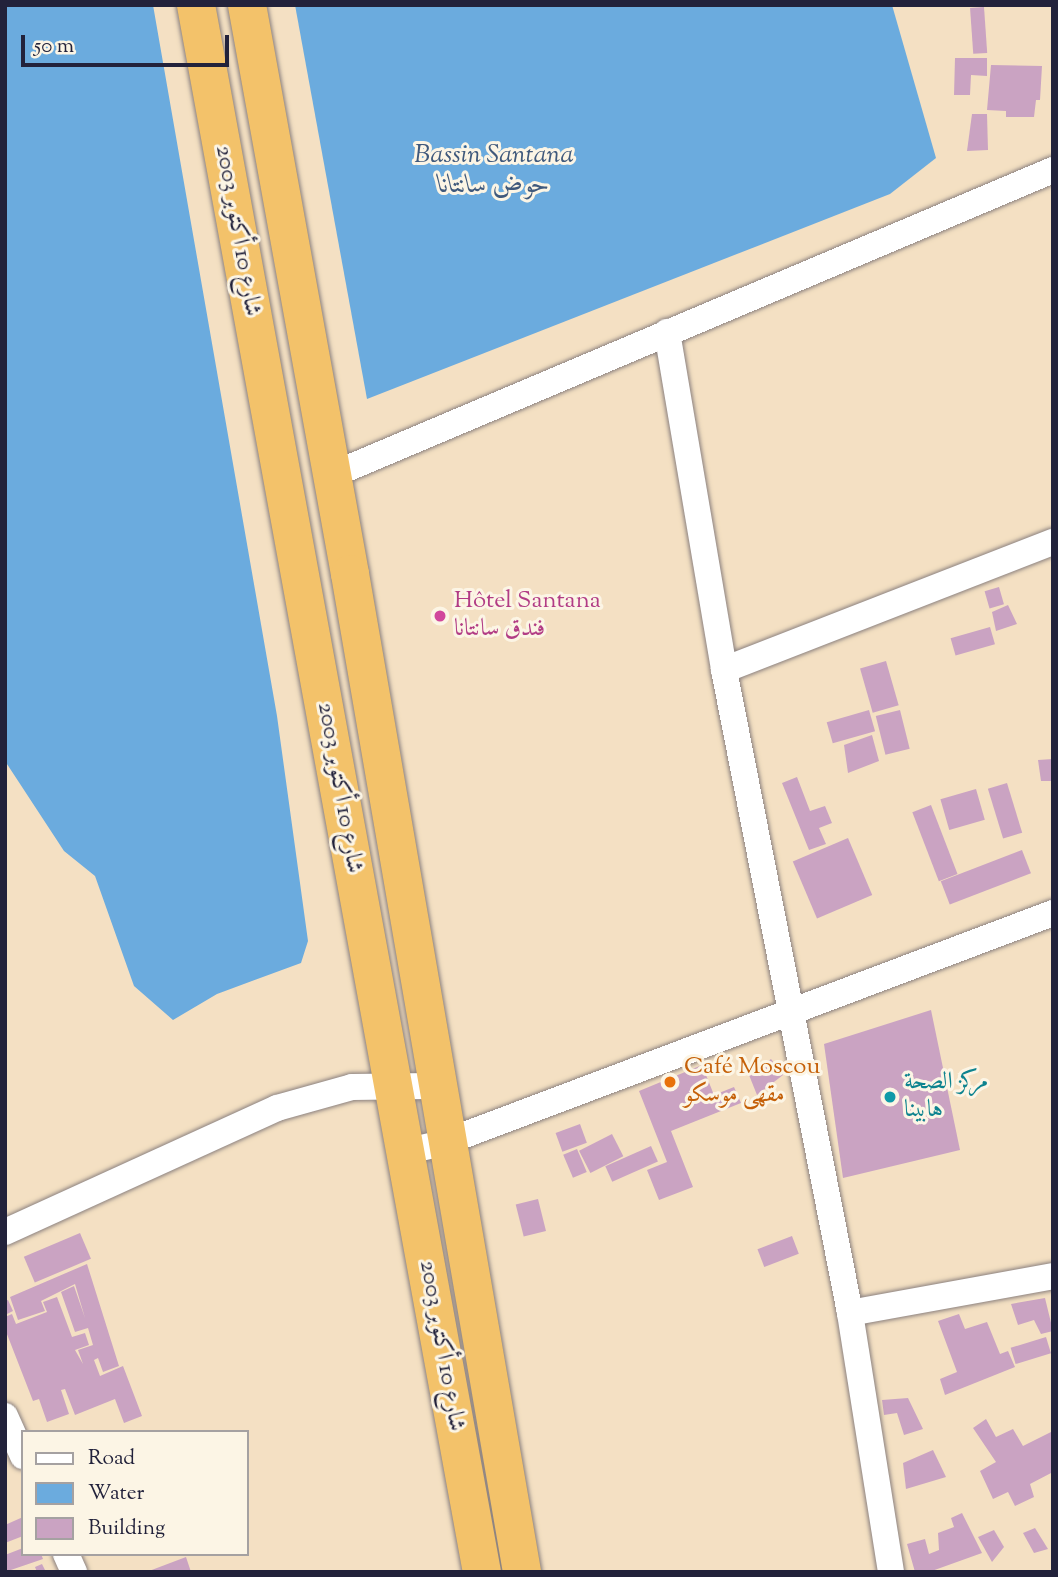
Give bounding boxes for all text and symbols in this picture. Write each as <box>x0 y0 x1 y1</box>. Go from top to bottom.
scale bar <box>24 21 233 65</box>
text: 50 m <box>34 32 74 62</box>
water label: Bassin Santana حوض سانتانا <box>414 140 574 202</box>
street label: شارع 10 أكتوبر 2003 <box>208 143 266 319</box>
place label: Hôtel Santana فندق سانتانا <box>454 588 601 644</box>
marker: Hôtel Santana فندق سانتانا <box>432 608 448 624</box>
street label: شارع 10 أكتوبر 2003 <box>310 700 368 876</box>
place label: Café Moscou مقهى موسكو <box>684 1054 820 1110</box>
place label: مركز الصحة هابينا <box>904 1069 988 1125</box>
marker: Café Moscou مقهى موسكو <box>662 1074 678 1090</box>
marker: مركز الصحة هابينا <box>882 1089 898 1105</box>
street label: شارع 10 أكتوبر 2003 <box>412 1258 470 1434</box>
legend <box>21 1430 248 1556</box>
text: Road <box>88 1444 135 1474</box>
text: Water <box>88 1479 144 1509</box>
text: Building <box>88 1514 165 1544</box>

